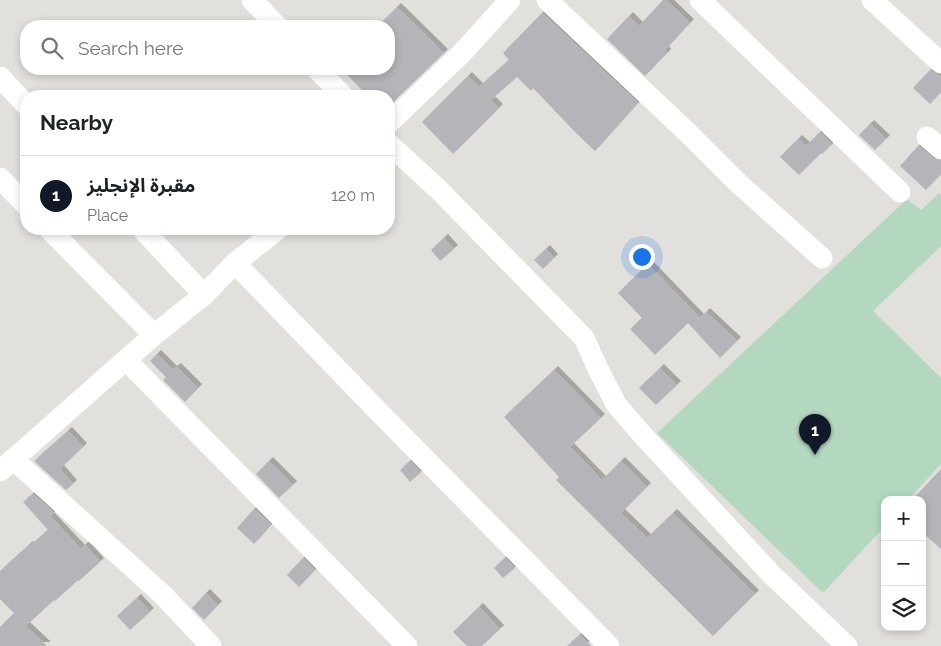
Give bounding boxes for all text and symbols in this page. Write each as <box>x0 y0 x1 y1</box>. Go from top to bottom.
search box <box>20 20 395 75</box>
icon: search <box>38 34 66 62</box>
text: Search here <box>78 37 184 59</box>
text: Nearby <box>40 110 113 135</box>
text: مقبرة الإنجليز <box>87 174 195 196</box>
text: 1 <box>52 186 60 205</box>
text: 120 m <box>331 186 375 205</box>
text: Place <box>87 206 128 225</box>
your location <box>629 244 655 270</box>
pin: 1 <box>799 414 831 455</box>
map controls <box>881 496 926 631</box>
button: + <box>881 496 926 541</box>
button: − <box>881 541 926 586</box>
button: layers <box>881 586 926 631</box>

